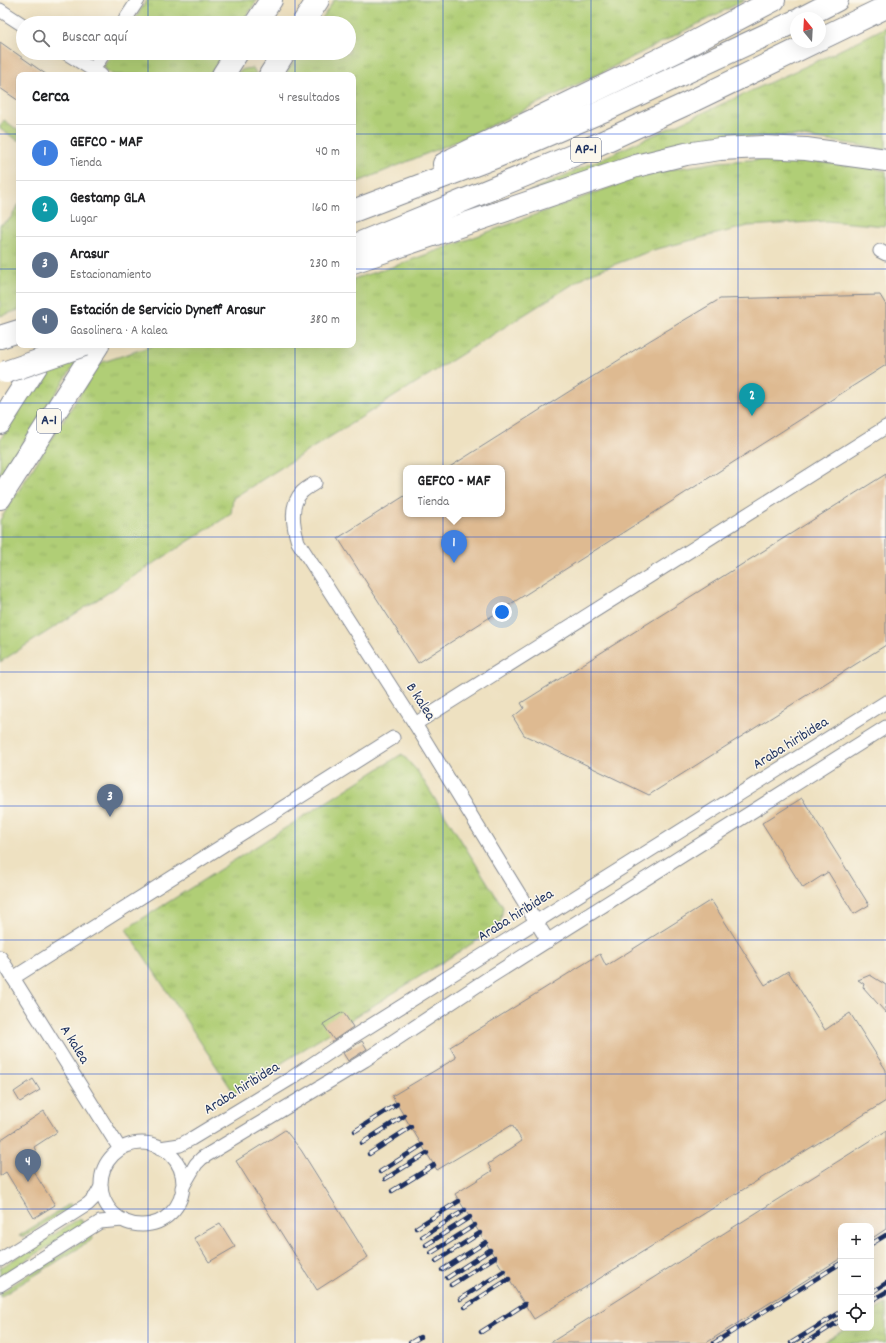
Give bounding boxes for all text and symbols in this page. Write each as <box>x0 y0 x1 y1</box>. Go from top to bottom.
north arrow <box>790 12 826 48</box>
search box <box>16 16 356 60</box>
icon: search <box>30 27 52 49</box>
text: Buscar aquí <box>62 27 127 49</box>
text: Cerca <box>32 86 69 110</box>
text: 4 resultados <box>279 89 340 108</box>
text: GEFCO - MAF <box>70 132 143 154</box>
road number: AP-1 <box>571 138 601 162</box>
text: 1 <box>44 143 46 162</box>
text: 40 m <box>316 143 340 162</box>
text: Tienda <box>70 154 102 173</box>
text: Gestamp GLA <box>70 188 146 210</box>
text: 2 <box>42 199 48 218</box>
text: 160 m <box>312 199 340 218</box>
text: Lugar <box>70 210 98 229</box>
text: Arasur <box>70 244 109 266</box>
text: 3 <box>42 255 48 274</box>
text: 230 m <box>310 255 340 274</box>
text: Estacionamiento <box>70 266 151 285</box>
text: Estación de Servicio Dyneff Arasur <box>70 300 265 322</box>
text: 4 <box>42 311 48 330</box>
text: 380 m <box>310 311 340 330</box>
text: Gasolinera · A kalea <box>70 322 167 341</box>
pin: 2 <box>739 383 765 416</box>
road number: A-1 <box>37 409 61 433</box>
popup <box>403 465 505 517</box>
text: GEFCO - MAF <box>418 471 490 493</box>
text: Tienda <box>418 493 449 512</box>
pin: 1 <box>441 530 467 563</box>
your location <box>492 602 512 622</box>
street label: B kalea <box>400 679 441 726</box>
street label: Araba hiribidea <box>749 711 834 776</box>
pin: 3 <box>97 784 123 817</box>
street label: Araba hiribidea <box>474 883 559 948</box>
street label: A kalea <box>54 1021 95 1069</box>
street label: Araba hiribidea <box>200 1056 285 1121</box>
pin: 4 <box>15 1149 41 1182</box>
map controls <box>838 1223 874 1331</box>
button: + <box>838 1223 874 1259</box>
button: − <box>838 1259 874 1295</box>
button: locate <box>838 1295 874 1331</box>

